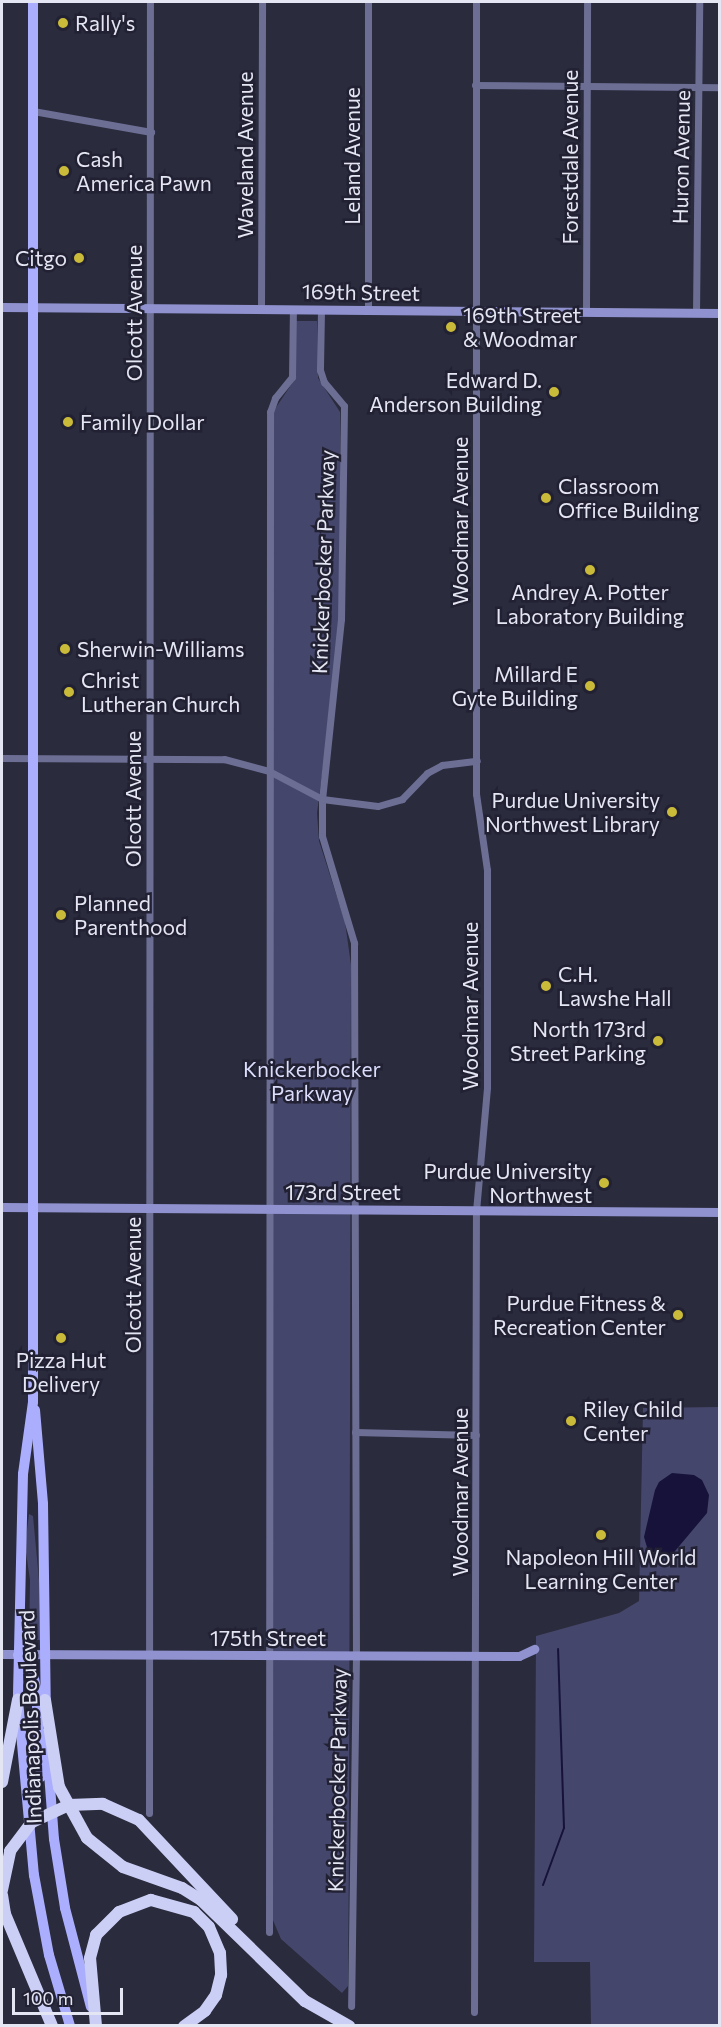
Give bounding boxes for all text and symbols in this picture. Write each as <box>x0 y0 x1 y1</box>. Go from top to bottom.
place label: Rally's <box>75 10 135 36</box>
marker: Rally's <box>56 16 70 30</box>
street label: Forestdale Avenue <box>557 70 583 244</box>
street label: Waveland Avenue <box>232 71 258 239</box>
street label: Leland Avenue <box>339 87 365 225</box>
street label: Huron Avenue <box>667 90 695 224</box>
place label: Cash America Pawn <box>76 146 212 196</box>
marker: Cash America Pawn <box>57 164 71 178</box>
place label: Citgo <box>15 245 67 271</box>
street label: Olcott Avenue <box>121 245 147 381</box>
marker: Citgo <box>72 251 86 265</box>
street label: 169th Street <box>302 278 420 306</box>
place label: 169th Street & Woodmar <box>463 302 581 352</box>
marker: 169th Street & Woodmar <box>444 320 458 334</box>
place label: Edward D. Anderson Building <box>369 367 542 417</box>
marker: Edward D. Anderson Building <box>547 385 561 399</box>
place label: Family Dollar <box>80 409 205 435</box>
marker: Family Dollar <box>61 415 75 429</box>
street label: Woodmar Avenue <box>447 437 473 605</box>
street label: Knickerbocker Parkway <box>306 450 340 674</box>
place label: Classroom Office Building <box>558 473 699 523</box>
marker: Classroom Office Building <box>539 491 553 505</box>
marker: Andrey A. Potter Laboratory Building <box>583 563 597 577</box>
place label: Andrey A. Potter Laboratory Building <box>496 579 684 629</box>
place label: Sherwin-Williams <box>77 636 245 662</box>
marker: Sherwin-Williams <box>58 642 72 656</box>
place label: Millard E Gyte Building <box>452 661 578 711</box>
place label: Christ Lutheran Church <box>81 667 240 717</box>
marker: Millard E Gyte Building <box>583 679 597 693</box>
marker: Christ Lutheran Church <box>62 685 76 699</box>
street label: Olcott Avenue <box>120 731 146 867</box>
place label: Purdue University Northwest Library <box>485 787 660 837</box>
marker: Purdue University Northwest Library <box>665 805 679 819</box>
place label: Planned Parenthood <box>74 890 187 940</box>
marker: Planned Parenthood <box>52 906 70 924</box>
street label: Woodmar Avenue <box>457 922 483 1090</box>
place label: C.H. Lawshe Hall <box>558 961 672 1011</box>
marker: C.H. Lawshe Hall <box>539 979 553 993</box>
place label: North 173rd Street Parking <box>510 1016 646 1066</box>
marker: North 173rd Street Parking <box>651 1034 665 1048</box>
park label: Knickerbocker Parkway <box>243 1056 381 1106</box>
place label: Purdue University Northwest <box>423 1158 592 1208</box>
marker: Purdue University Northwest <box>597 1176 611 1190</box>
street label: 173rd Street <box>285 1179 401 1205</box>
street label: Olcott Avenue <box>120 1217 146 1353</box>
place label: Purdue Fitness & Recreation Center <box>493 1290 666 1340</box>
marker: Purdue Fitness & Recreation Center <box>671 1308 685 1322</box>
marker: Pizza Hut Delivery <box>54 1331 68 1345</box>
place label: Pizza Hut Delivery <box>16 1347 106 1397</box>
place label: Riley Child Center <box>583 1396 683 1446</box>
street label: Woodmar Avenue <box>447 1408 473 1576</box>
marker: Riley Child Center <box>564 1414 578 1428</box>
marker: Napoleon Hill World Learning Center <box>594 1528 608 1542</box>
place label: Napoleon Hill World Learning Center <box>506 1544 696 1594</box>
street label: Indianapolis Boulevard <box>14 1609 46 1825</box>
street label: 175th Street <box>210 1625 326 1651</box>
street label: Knickerbocker Parkway <box>322 1668 352 1892</box>
scale bar <box>15 1976 126 2014</box>
text: 100 m <box>23 1987 73 2009</box>

